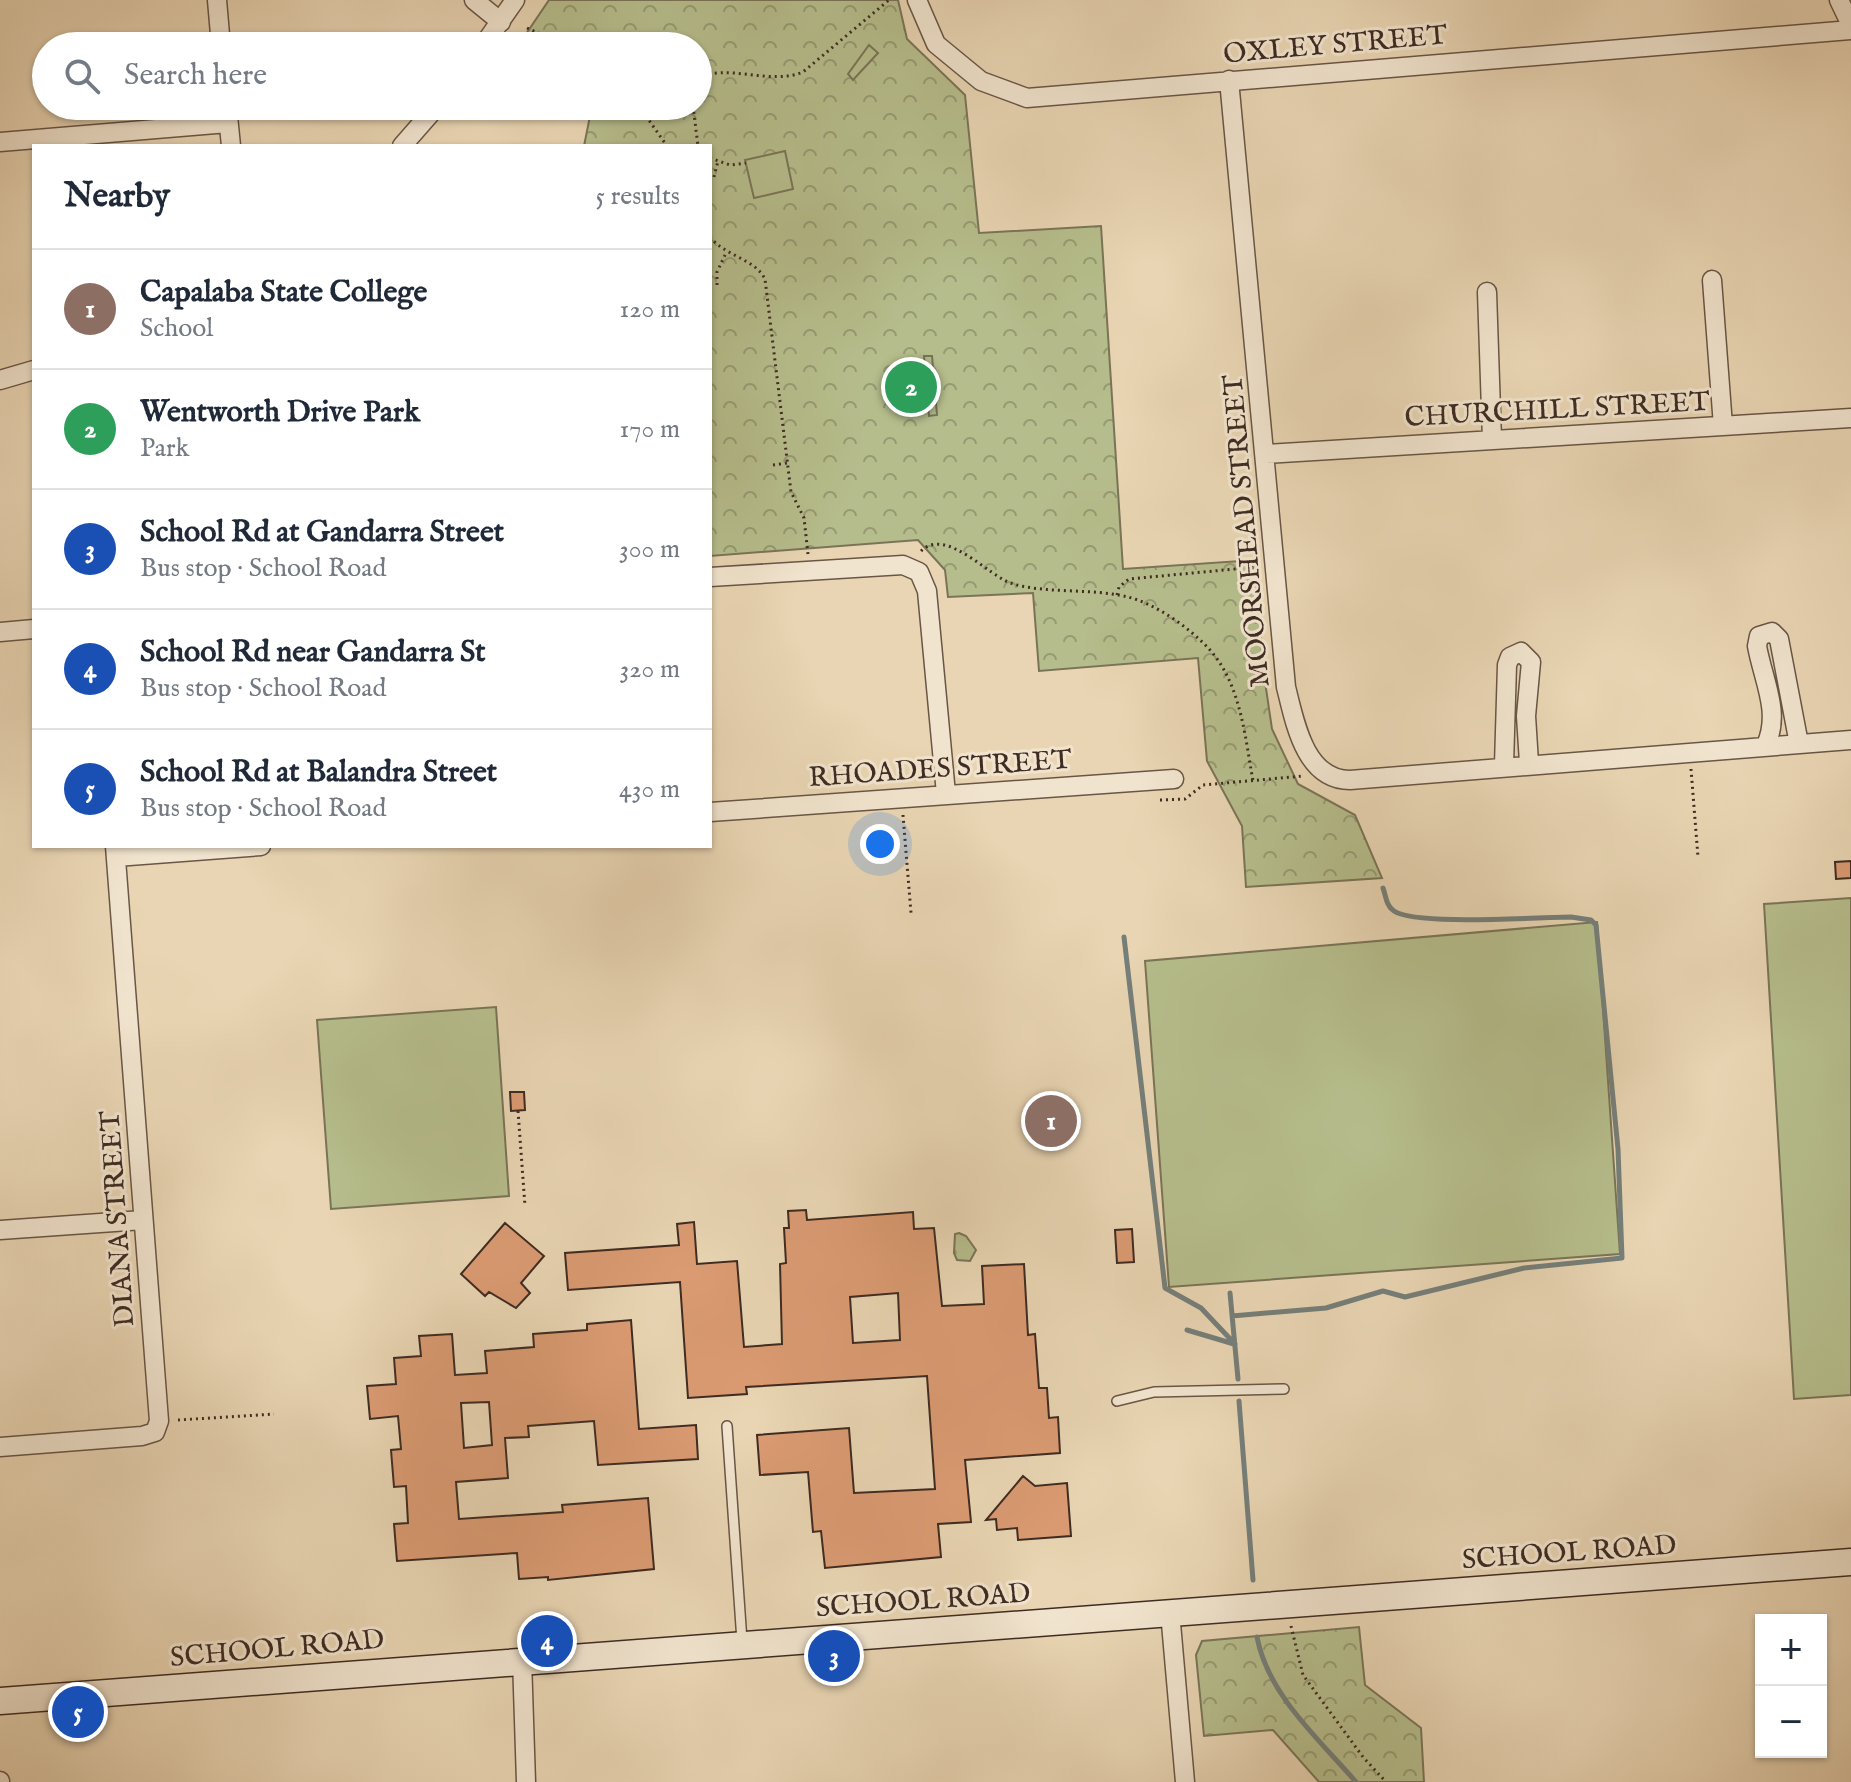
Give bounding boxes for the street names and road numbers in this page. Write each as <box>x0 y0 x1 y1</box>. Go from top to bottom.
street label: OXLEY STREET <box>1222 18 1449 73</box>
street label: MOORSHEAD STREET <box>1216 372 1279 689</box>
street label: CHURCHILL STREET <box>1404 385 1711 436</box>
street label: RHOADES STREET <box>807 743 1073 796</box>
street label: DIANA STREET <box>93 1109 144 1328</box>
street label: SCHOOL ROAD <box>1461 1529 1678 1578</box>
street label: SCHOOL ROAD <box>815 1577 1032 1626</box>
street label: SCHOOL ROAD <box>169 1623 386 1676</box>

